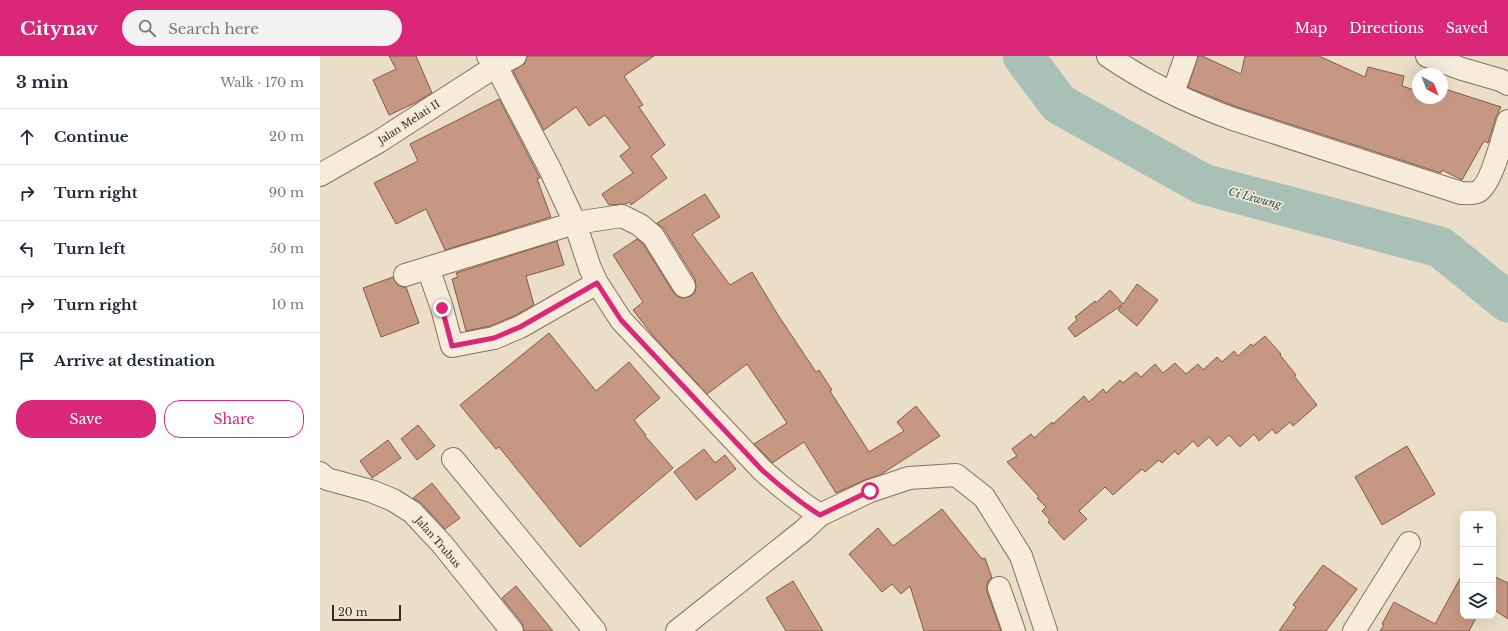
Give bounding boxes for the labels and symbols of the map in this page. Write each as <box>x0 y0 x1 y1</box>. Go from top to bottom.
north arrow <box>1412 68 1448 104</box>
street label: Jalan Melati II <box>374 97 442 148</box>
water label: Ci Liwung <box>1227 184 1284 212</box>
route end <box>433 299 451 317</box>
route start <box>861 482 879 500</box>
street label: Jalan Trubus <box>411 512 464 571</box>
scale bar <box>332 603 401 622</box>

